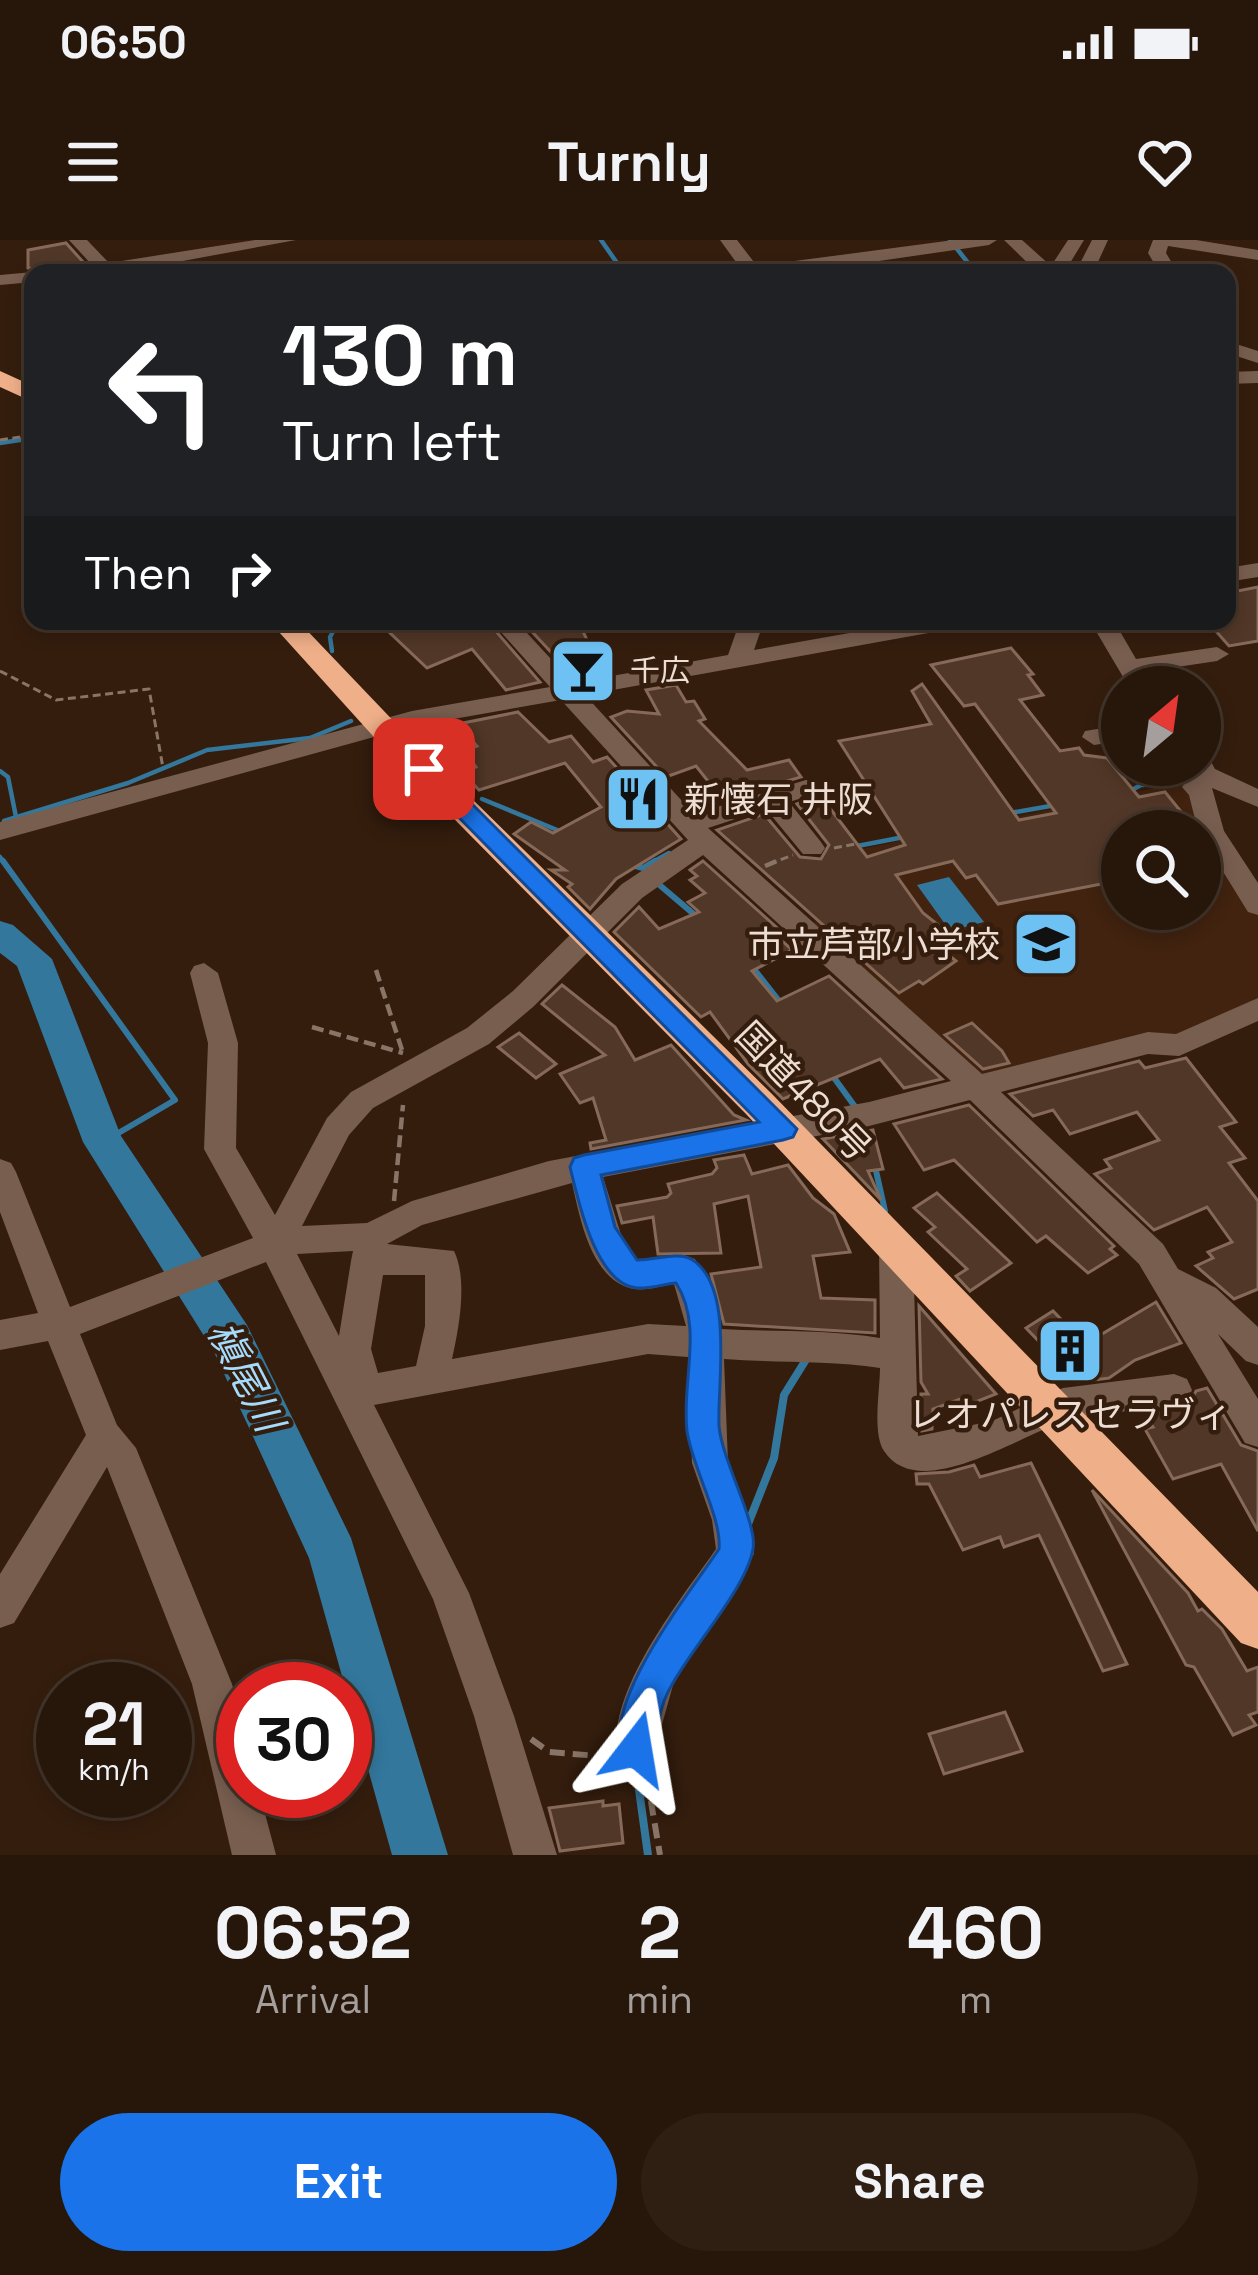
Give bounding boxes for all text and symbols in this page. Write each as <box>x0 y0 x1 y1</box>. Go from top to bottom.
text: 06:50 <box>60 14 187 71</box>
text: Turnly <box>547 128 711 197</box>
icon: menu <box>60 129 126 195</box>
icon: heart <box>1132 129 1198 195</box>
text: 130 m <box>282 302 519 410</box>
icon: left <box>84 312 240 468</box>
text: Turn left <box>282 407 502 476</box>
icon: right <box>216 540 282 606</box>
text: Then <box>84 545 192 602</box>
bar icon: 千広 <box>548 636 618 706</box>
place label: 千広 <box>630 651 690 690</box>
north arrow <box>1101 666 1221 786</box>
map controls <box>1101 666 1221 930</box>
pin <box>373 718 475 820</box>
icon: arrive <box>391 736 457 802</box>
restaurant icon: 新懐石 井阪 <box>603 764 673 834</box>
place label: 新懐石 井阪 <box>684 777 873 823</box>
button: search <box>1101 810 1221 930</box>
school or university icon: 市立芦部小学校 <box>1011 909 1081 979</box>
place label: 市立芦部小学校 <box>748 922 1000 968</box>
street label: 国道480号 <box>726 1012 881 1171</box>
water label: 槇尾川 <box>197 1313 296 1443</box>
building icon: レオパレスセラヴィ <box>1035 1316 1105 1386</box>
place label: レオパレスセラヴィ <box>908 1392 1232 1438</box>
speed limit sign: 30 <box>216 1662 372 1818</box>
text: 21 <box>83 1686 145 1763</box>
position arrow <box>573 1686 699 1812</box>
text: km/h <box>78 1750 150 1789</box>
text: 06:52 <box>214 1887 412 1979</box>
text: 2 <box>638 1887 681 1979</box>
text: 460 <box>907 1887 1044 1979</box>
text: Arrival <box>255 1975 371 2024</box>
text: min <box>626 1975 693 2024</box>
text: m <box>959 1975 992 2024</box>
button: Exit <box>60 2113 617 2251</box>
button: Share <box>641 2113 1198 2251</box>

